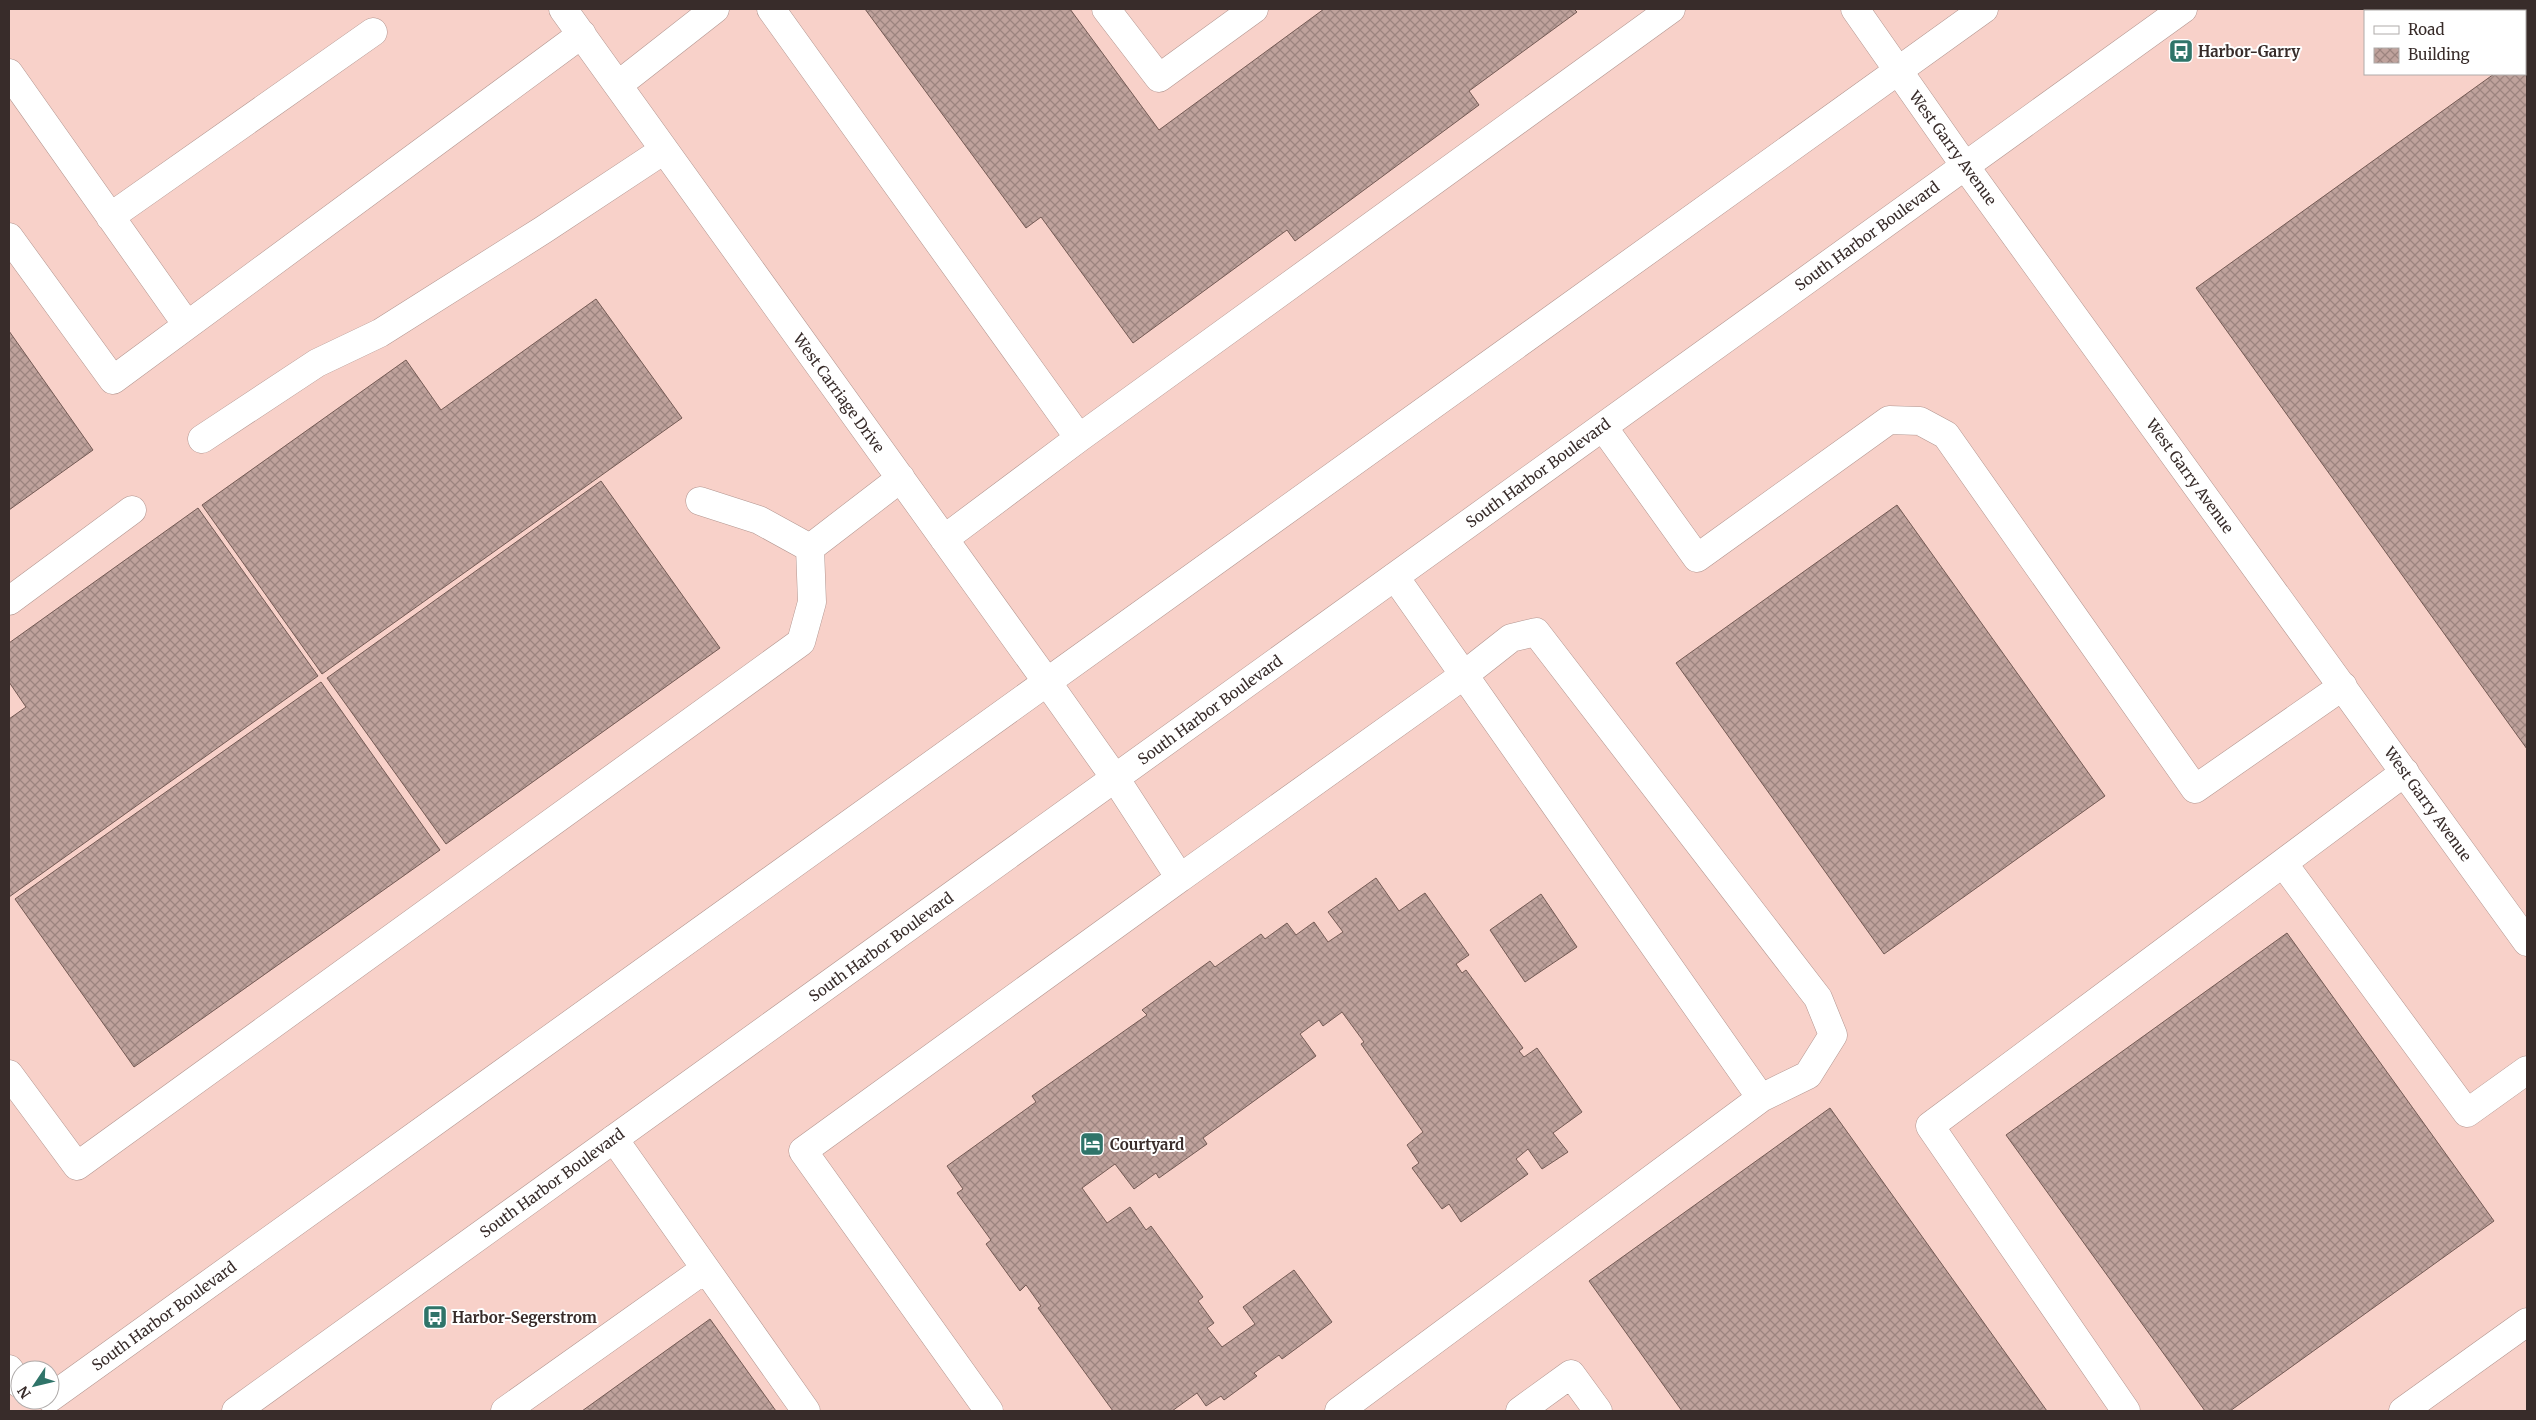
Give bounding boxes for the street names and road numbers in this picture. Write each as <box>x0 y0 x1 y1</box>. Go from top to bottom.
street label: West Garry Avenue <box>1905 86 2001 209</box>
street label: South Harbor Boulevard <box>1791 177 1943 295</box>
street label: West Carriage Drive <box>789 329 889 456</box>
street label: South Harbor Boulevard <box>1462 414 1614 532</box>
street label: West Garry Avenue <box>2142 414 2238 537</box>
street label: South Harbor Boulevard <box>1134 651 1286 769</box>
street label: West Garry Avenue <box>2380 742 2476 865</box>
street label: South Harbor Boulevard <box>805 888 957 1006</box>
street label: South Harbor Boulevard <box>476 1124 628 1242</box>
street label: South Harbor Boulevard <box>88 1257 240 1375</box>

